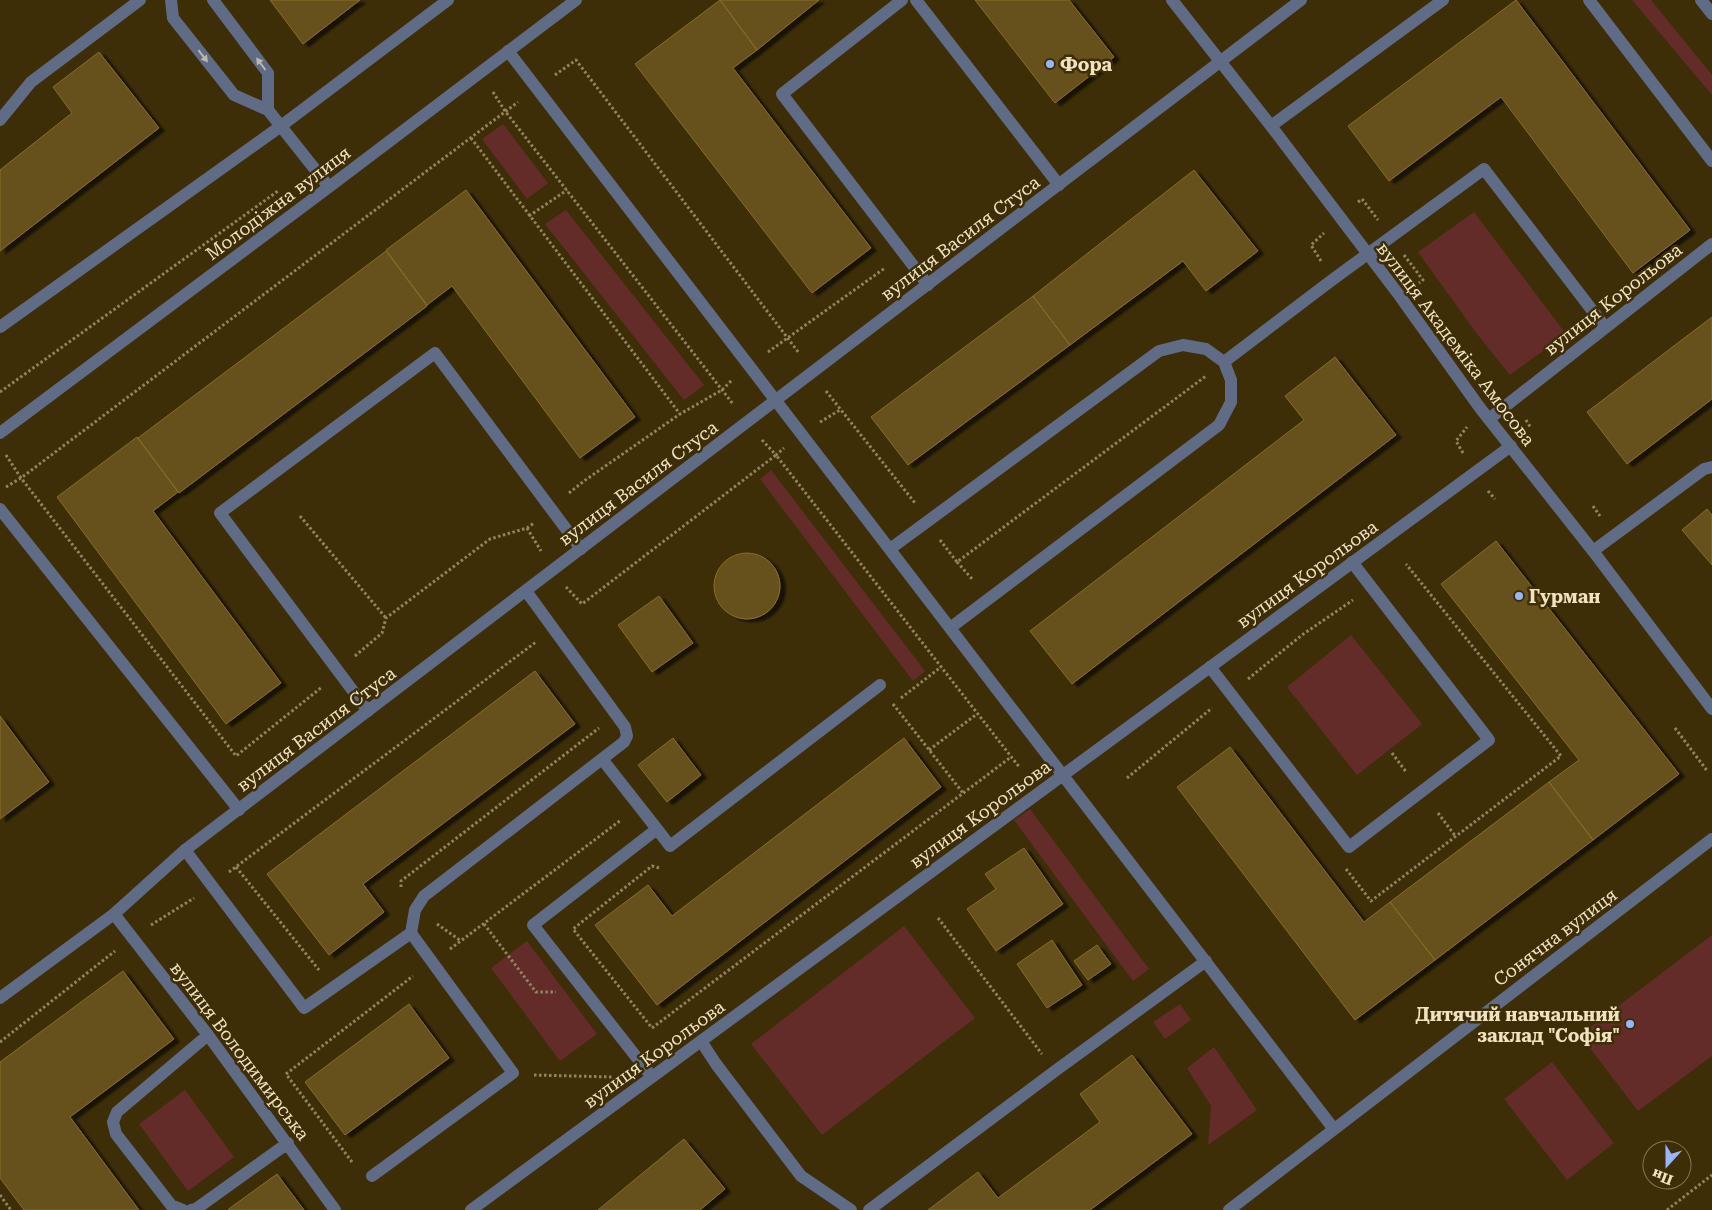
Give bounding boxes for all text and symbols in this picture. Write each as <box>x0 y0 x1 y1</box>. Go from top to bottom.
one-way arrow <box>198 49 209 62</box>
place label: Фора <box>1060 54 1112 75</box>
one-way arrow <box>256 57 266 71</box>
marker: Фора <box>1044 58 1056 70</box>
street label: Молодіжна вулиця <box>202 142 354 264</box>
street label: вулиця Василя Стуса <box>876 171 1044 305</box>
street label: вулиця Академіка Амосова <box>1373 238 1540 450</box>
street label: вулиця Корольова <box>1540 239 1686 359</box>
street label: вулиця Василя Стуса <box>554 416 722 550</box>
street label: вулиця Корольова <box>1232 516 1382 632</box>
place label: Гурман <box>1529 586 1600 607</box>
marker: Гурман <box>1513 590 1525 602</box>
street label: вулиця Василя Стуса <box>232 662 400 796</box>
street label: вулиця Корольова <box>905 756 1055 872</box>
street label: Сонячна вулиця <box>1489 884 1621 990</box>
street label: вулиця Володимирська <box>166 958 314 1144</box>
street label: вулиця Корольова <box>579 996 729 1112</box>
place label: Дитячий навчальний заклад "Софія" <box>1415 1004 1620 1046</box>
marker: Дитячий навчальний заклад "Софія" <box>1624 1018 1636 1030</box>
north arrow <box>1642 1140 1692 1190</box>
text: Пн <box>1649 1166 1675 1188</box>

